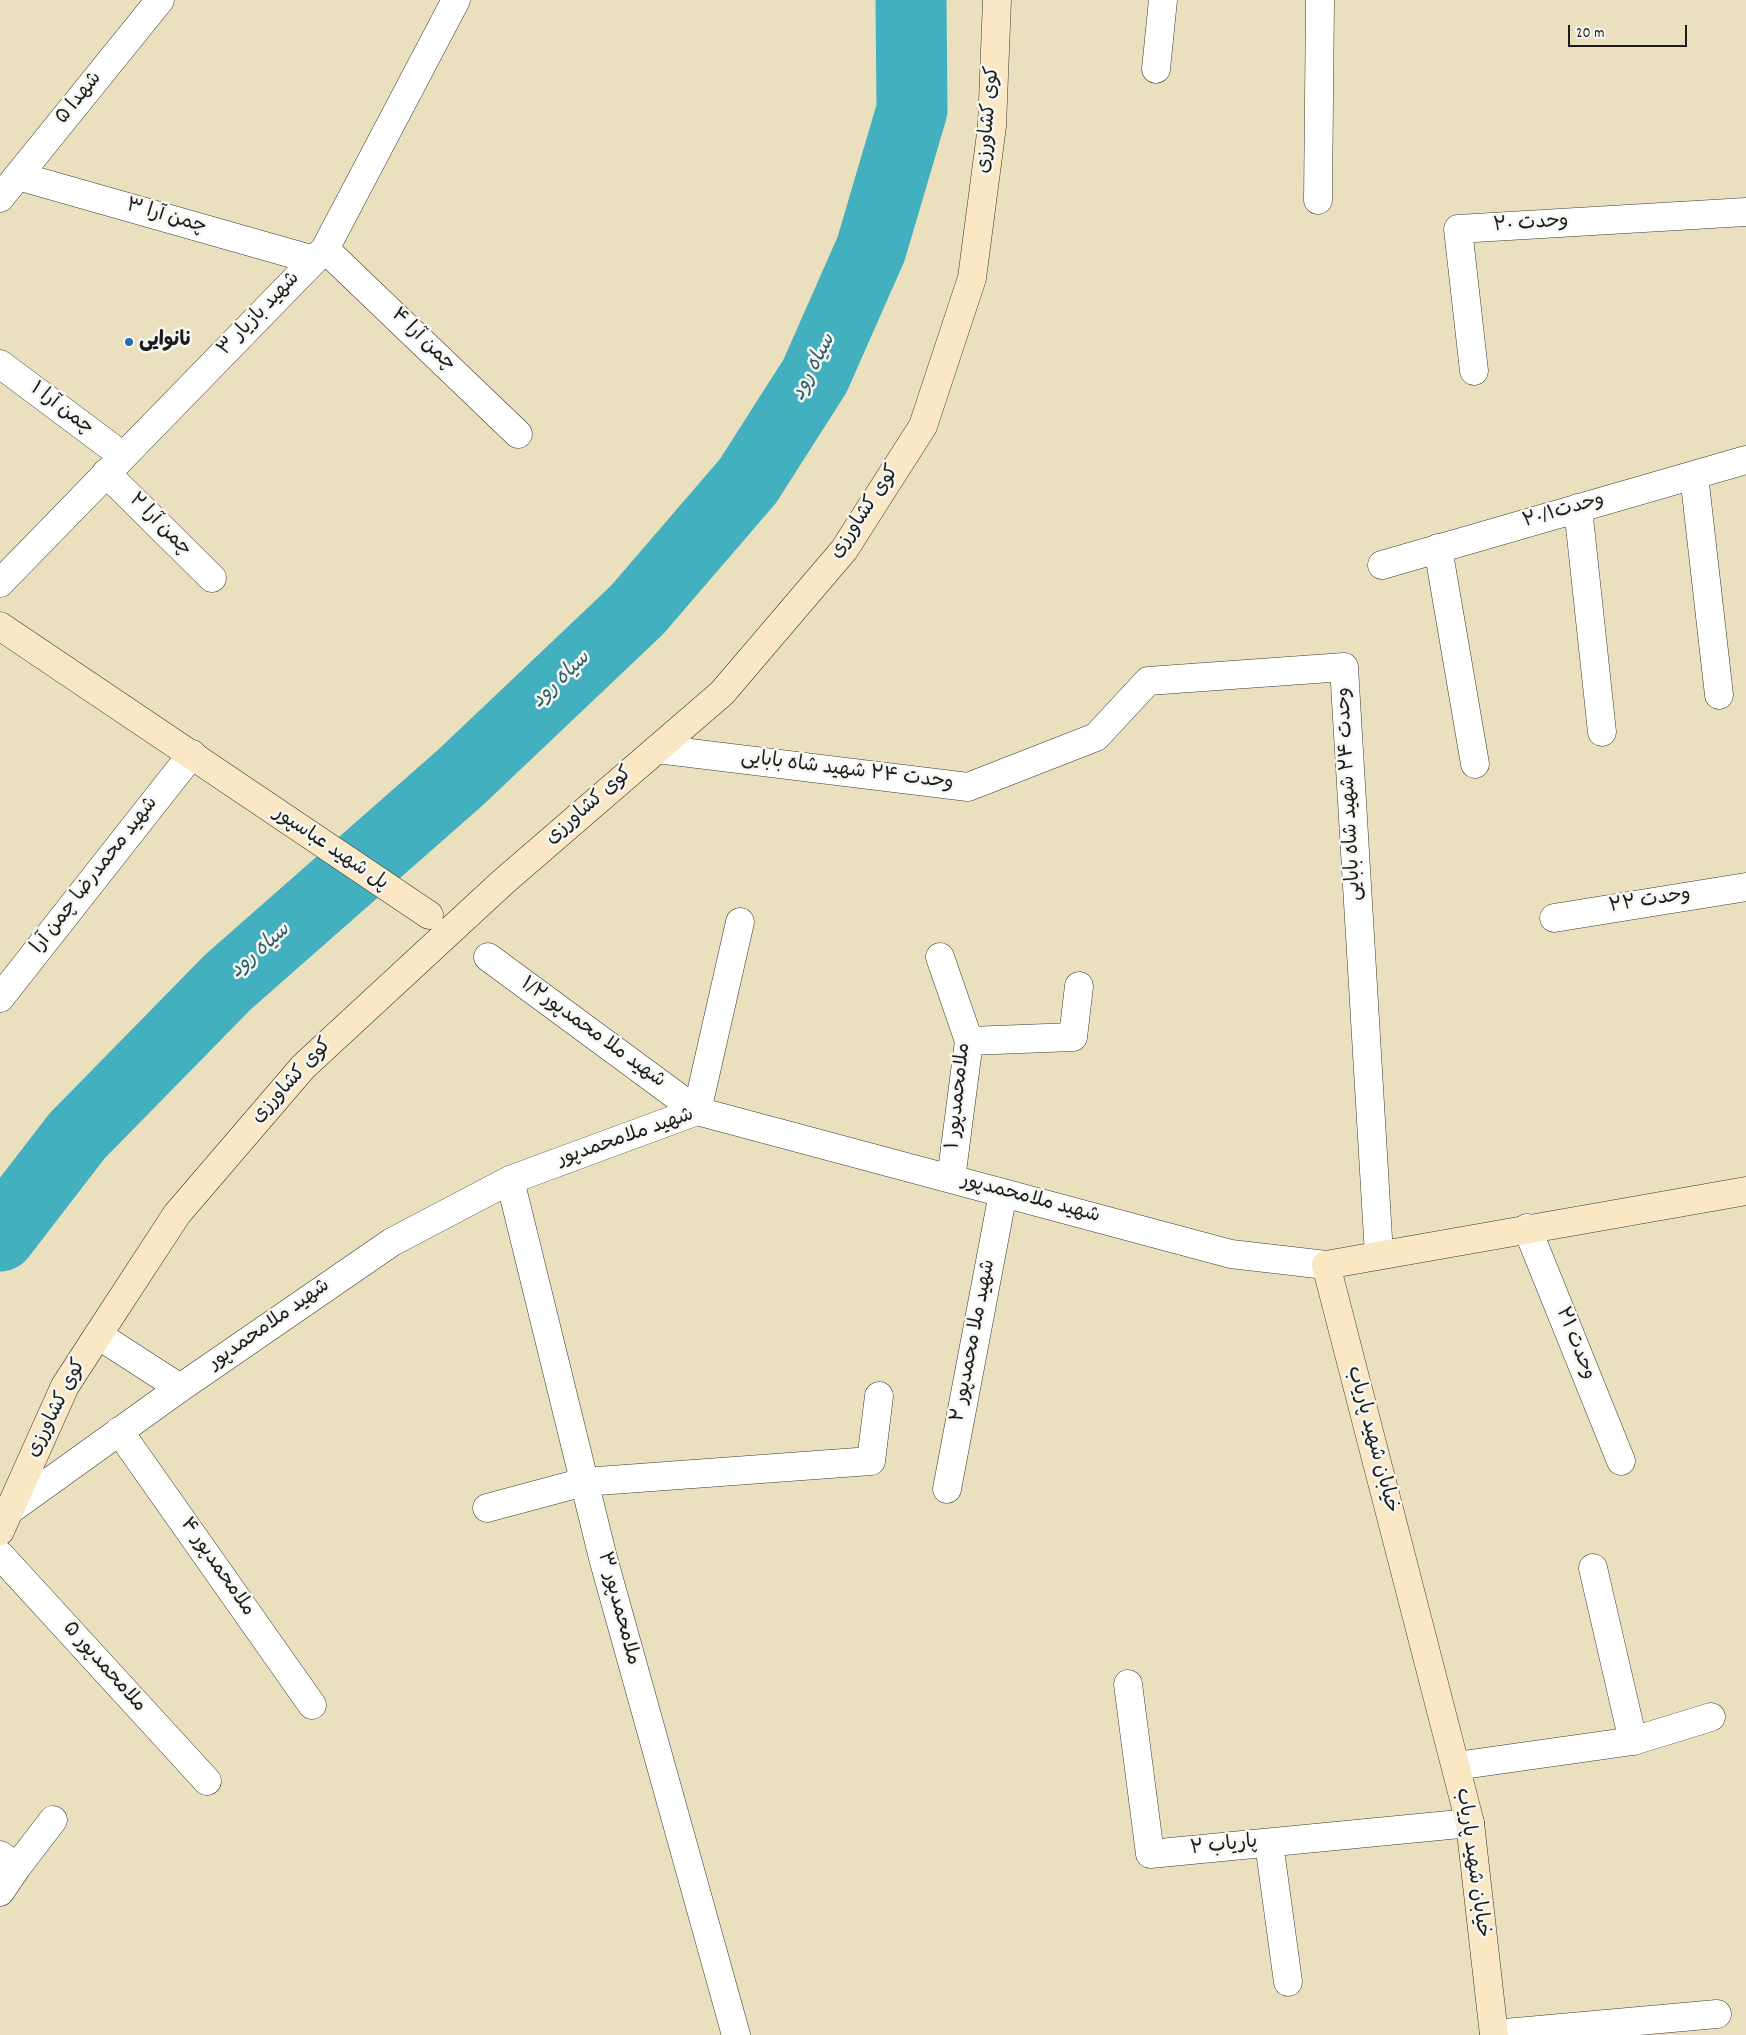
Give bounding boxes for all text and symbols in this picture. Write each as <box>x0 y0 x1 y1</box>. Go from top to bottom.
scale bar <box>1571 15 1690 47</box>
text: 20 m <box>1576 23 1604 45</box>
street label: کوی کشاورزی <box>973 65 1007 175</box>
street label: شهدا ۵ <box>52 68 108 130</box>
street label: چمن آرا ۳ <box>123 195 209 241</box>
street label: وحدت ۲۰ <box>1493 210 1569 240</box>
street label: شهید بازیار ۳ <box>214 268 306 362</box>
street label: چمن آرا ۴ <box>385 304 459 378</box>
place label: نانوایی <box>139 330 192 354</box>
water label: سیاه رود <box>788 330 842 406</box>
marker: نانوایی <box>123 336 135 348</box>
street label: چمن آرا ۱ <box>25 378 97 442</box>
street label: کوی کشاورزی <box>826 462 906 564</box>
street label: چمن آرا ۲ <box>122 489 196 563</box>
street label: وحدت۲۰/۱ <box>1520 489 1608 535</box>
water label: سیاه رود <box>528 647 596 715</box>
street label: وحدت ۲۴ شهید شاه بابایی <box>1333 687 1369 901</box>
street label: وحدت ۲۴ شهید شاه بابایی <box>739 747 955 797</box>
street label: کوی کشاورزی <box>542 763 638 851</box>
street label: شهید محمدرضا چمن آرا <box>27 793 165 959</box>
street label: پل شهید عباسپور <box>268 803 392 897</box>
street label: وحدت ۲۲ <box>1607 884 1693 920</box>
water label: سیاه رود <box>226 919 296 985</box>
street label: شهید ملا محمدپور۱/۲ <box>515 973 669 1095</box>
street label: کوی کشاورزی <box>248 1035 338 1129</box>
street label: ملامحمدپور ۱ <box>942 1042 978 1150</box>
street label: شهید ملامحمدپور <box>555 1104 697 1174</box>
street label: شهید ملامحمدپور <box>958 1170 1102 1230</box>
street label: شهید ملا محمدپور ۲ <box>947 1258 1003 1424</box>
street label: شهید ملامحمدپور <box>205 1275 335 1377</box>
street label: وحدت ۲۱ <box>1549 1304 1599 1384</box>
street label: کوی کشاورزی <box>23 1356 93 1462</box>
street label: خیابان شهید پاریاب <box>1340 1364 1402 1516</box>
street label: ملامحمدپور ۴ <box>173 1514 259 1622</box>
street label: ملامحمدپور ۳ <box>590 1550 644 1668</box>
street label: ملامحمدپور ۵ <box>56 1618 150 1718</box>
street label: خیابان شهید پاریاب <box>1449 1787 1493 1939</box>
street label: پاریاب ۲ <box>1189 1832 1259 1862</box>

